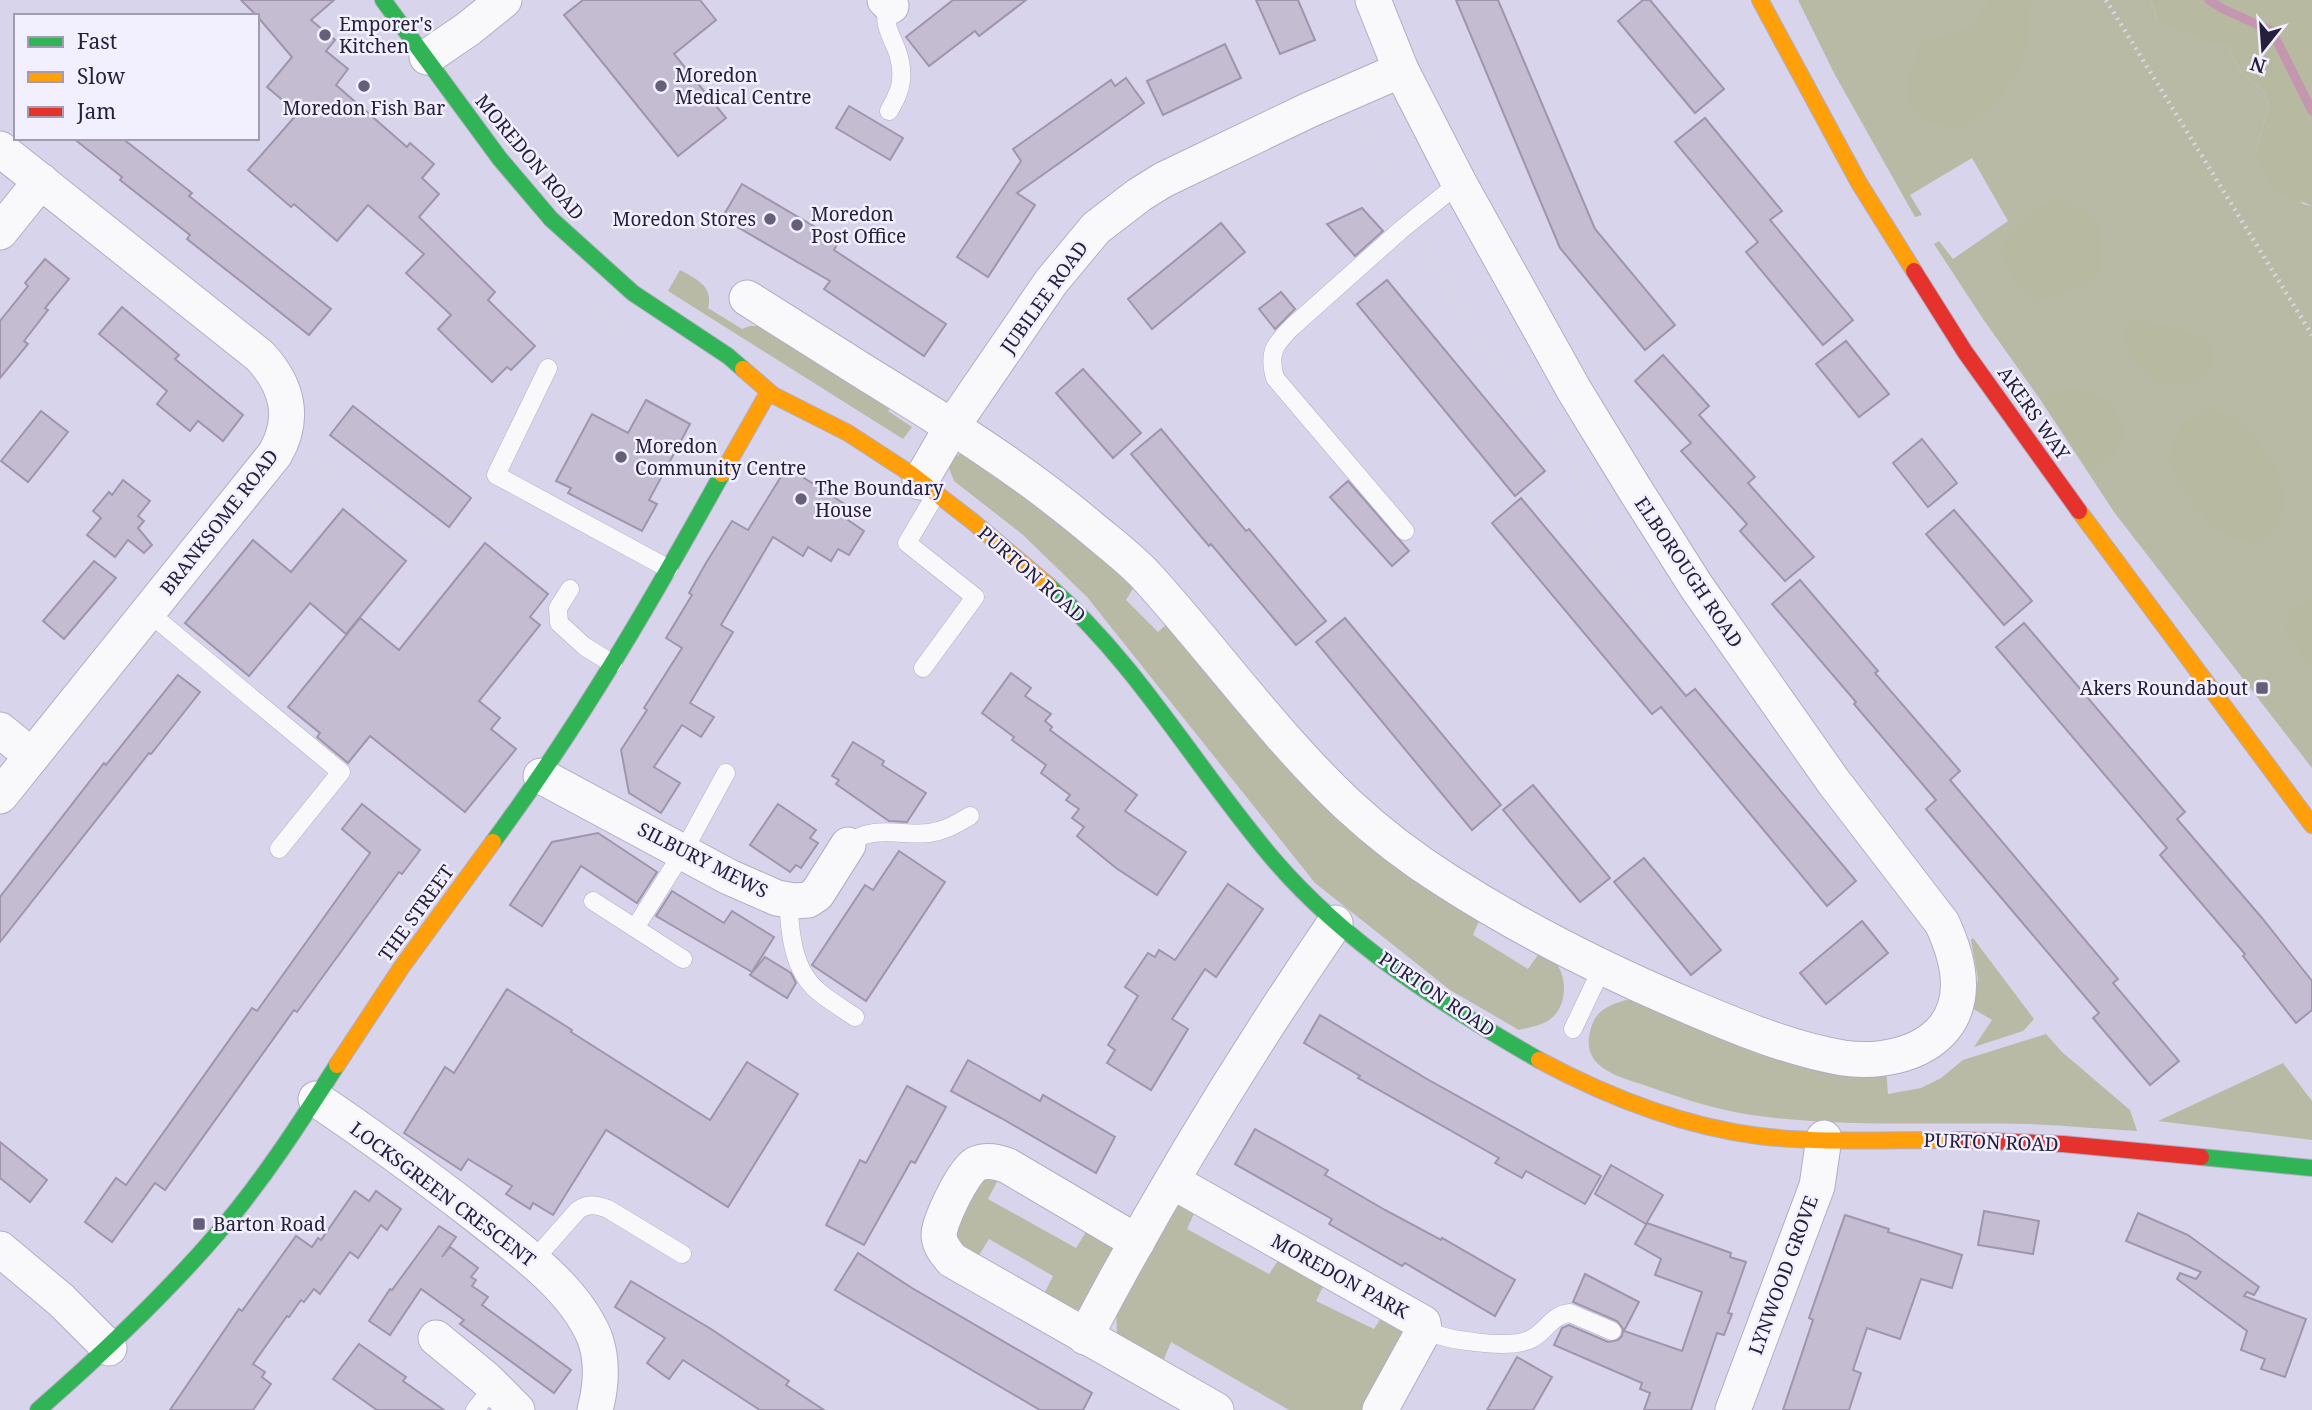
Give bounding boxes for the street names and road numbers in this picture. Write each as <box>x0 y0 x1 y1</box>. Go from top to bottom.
street label: MOREDON ROAD <box>470 89 590 225</box>
street label: JUBILEE ROAD <box>994 235 1094 359</box>
street label: AKERS WAY <box>1992 361 2076 465</box>
street label: BRANKSOME ROAD <box>154 444 284 600</box>
street label: ELBOROUGH ROAD <box>1629 492 1749 652</box>
street label: PURTON ROAD <box>973 520 1091 628</box>
street label: SILBURY MEWS <box>633 816 773 904</box>
street label: THE STREET <box>372 859 460 966</box>
street label: PURTON ROAD <box>1374 945 1500 1043</box>
street label: LOCKSGREEN CRESCENT <box>345 1116 541 1273</box>
street label: PURTON ROAD <box>1923 1127 2059 1157</box>
street label: LYNWOOD GROVE <box>1742 1192 1824 1358</box>
street label: MOREDON PARK <box>1267 1227 1414 1325</box>

